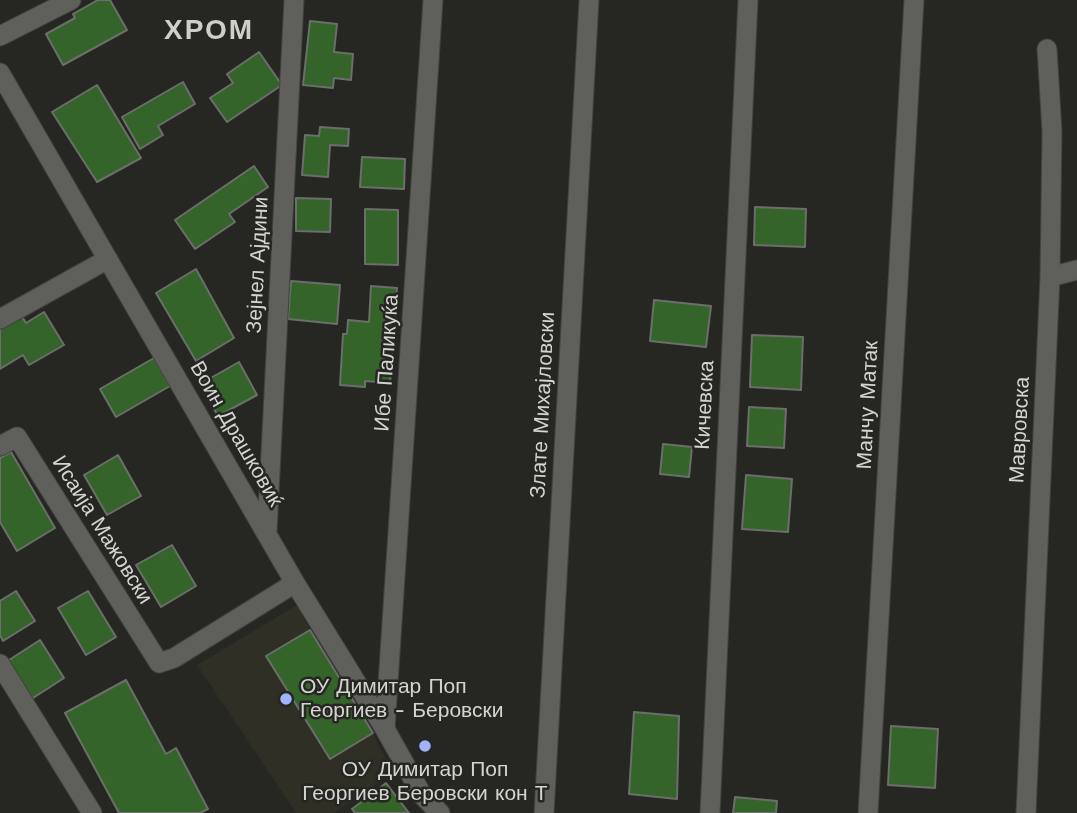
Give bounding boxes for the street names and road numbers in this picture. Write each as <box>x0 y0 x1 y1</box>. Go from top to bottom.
street label: Зејнел Ајдини <box>242 196 274 334</box>
street label: Ибе Паликуќа <box>370 294 404 432</box>
street label: Злате Михајловски <box>526 311 560 499</box>
street label: Манчу Матак <box>852 340 884 470</box>
street label: Воин Драшковиќ <box>184 357 288 511</box>
street label: Кичевска <box>690 360 720 450</box>
street label: Мавровска <box>1005 376 1035 484</box>
street label: Исаија Мажовски <box>46 451 158 609</box>

